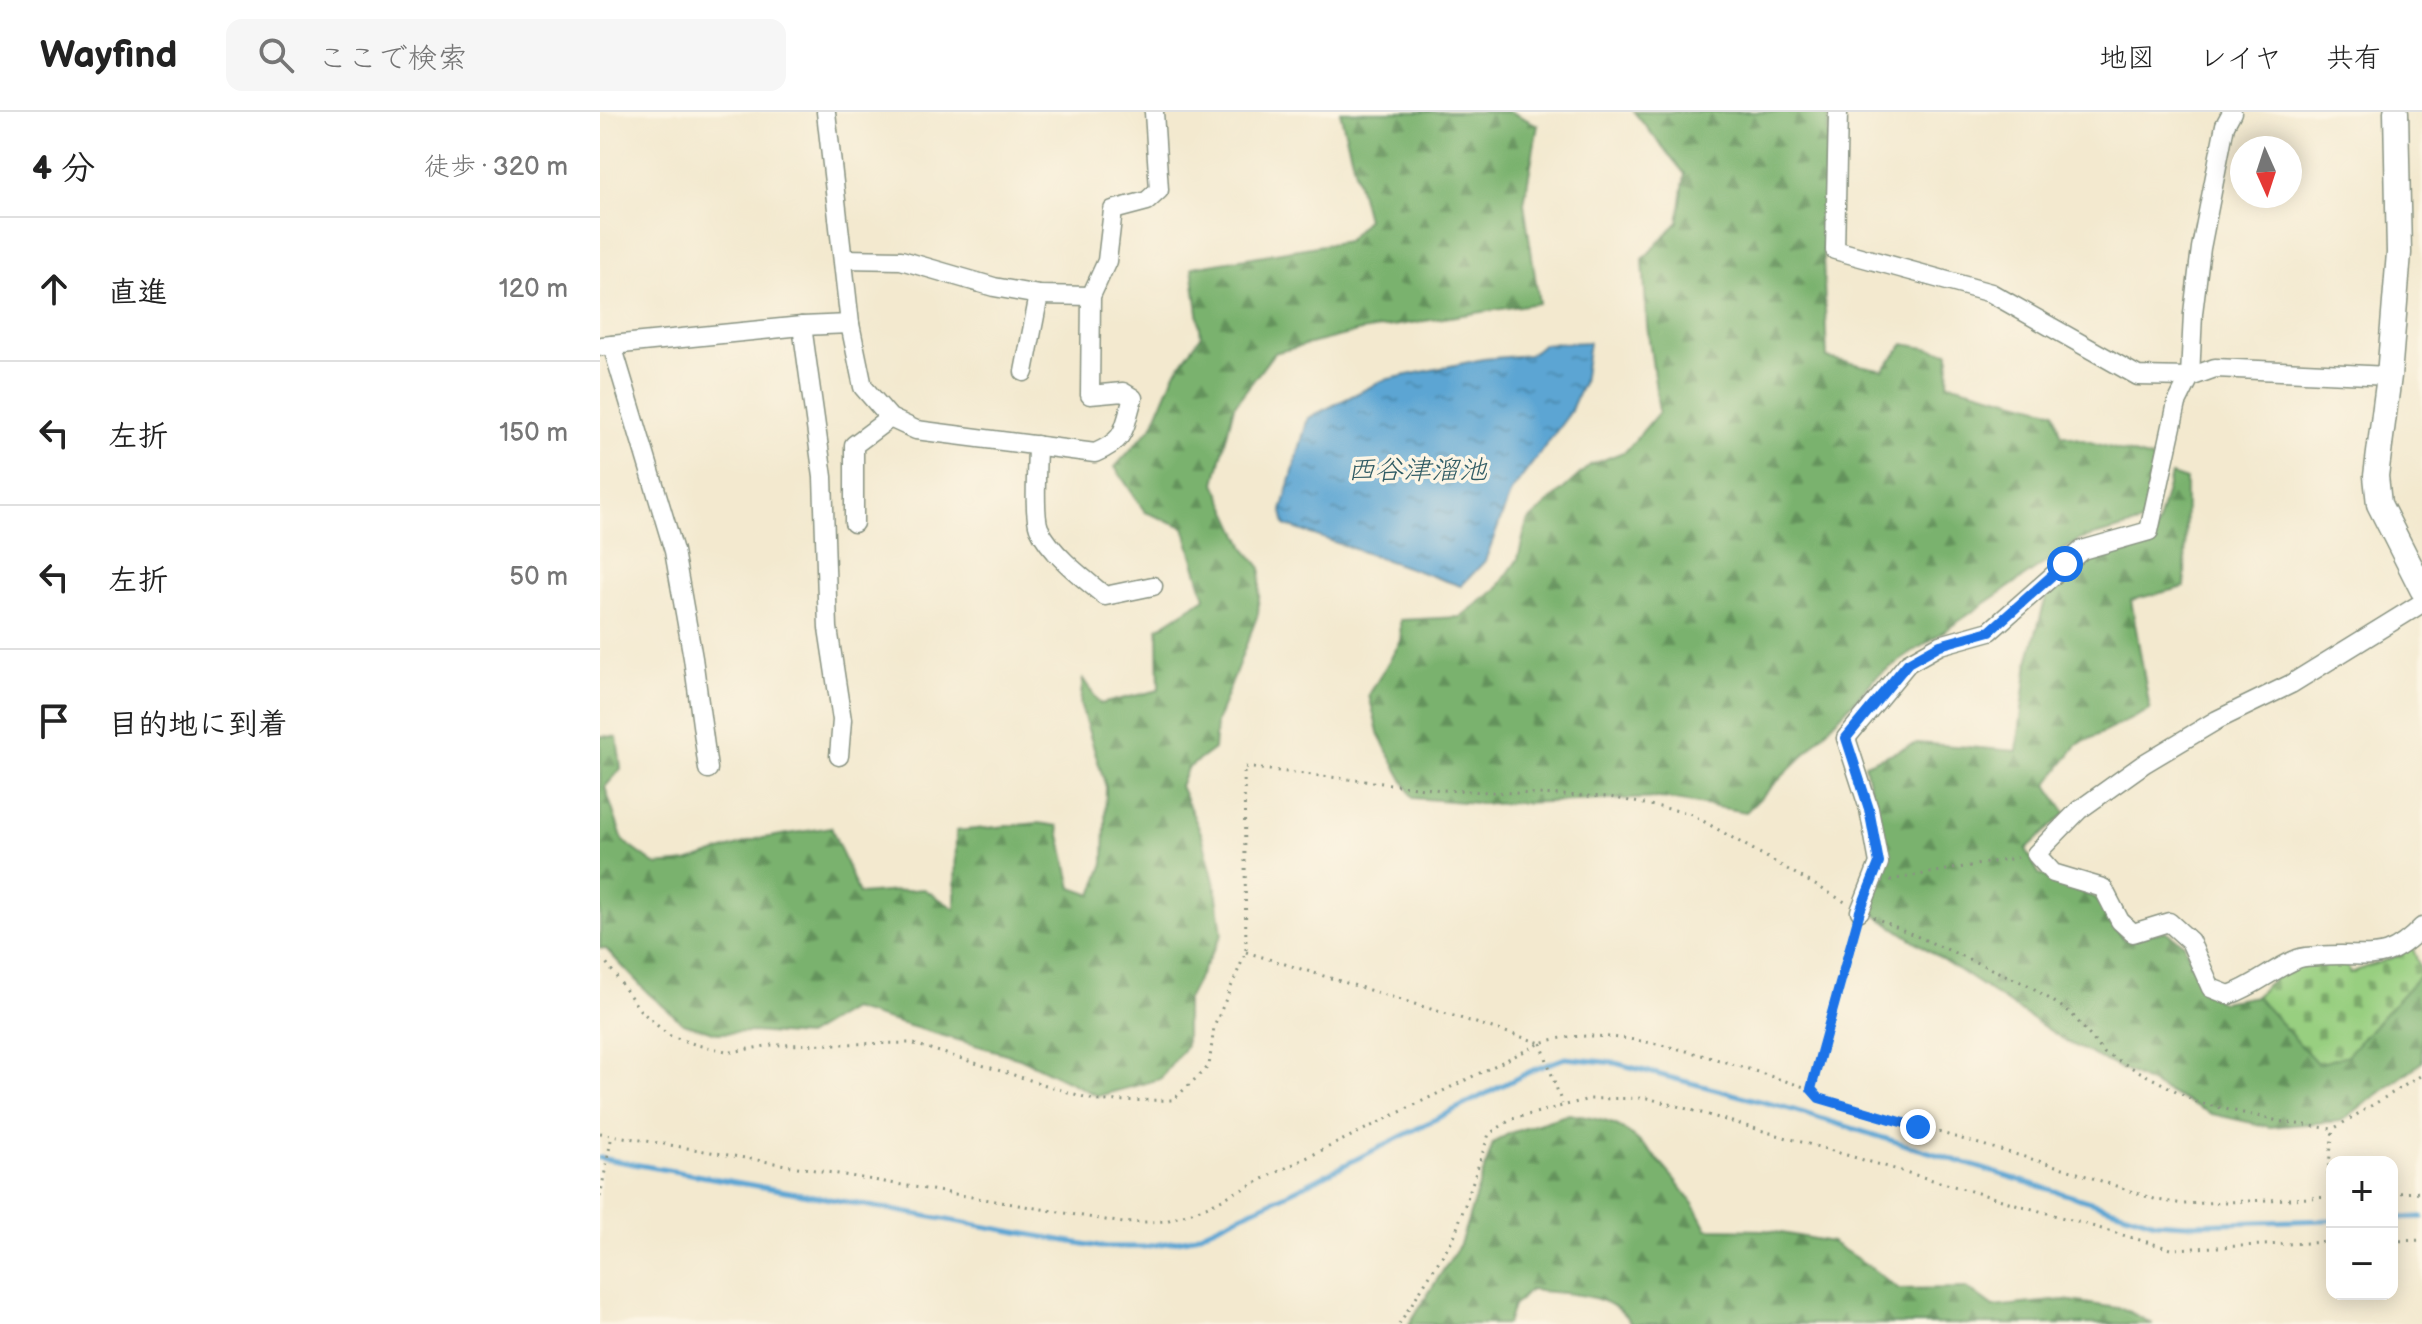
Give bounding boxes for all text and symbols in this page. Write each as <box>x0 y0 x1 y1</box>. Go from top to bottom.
search box <box>226 19 786 91</box>
text: Wayfind <box>40 33 178 78</box>
icon: search <box>254 33 298 77</box>
text: ここで検索 <box>318 41 468 77</box>
text: 地図 <box>2099 42 2155 75</box>
text: レイヤ <box>2199 42 2282 75</box>
text: 共有 <box>2326 42 2382 75</box>
north arrow <box>2230 136 2302 208</box>
text: 4 分 <box>32 148 95 189</box>
text: 徒歩 · 320 m <box>424 152 568 183</box>
icon: ahead <box>32 267 76 311</box>
text: 120 m <box>499 274 568 305</box>
text: 直進 <box>108 275 168 311</box>
icon: left <box>32 411 76 455</box>
text: 150 m <box>499 418 568 449</box>
text: 左折 <box>108 419 168 455</box>
water label: 西谷津溜池 <box>1347 454 1488 487</box>
route start <box>2047 546 2083 582</box>
icon: left <box>32 555 76 599</box>
text: 50 m <box>509 562 568 593</box>
text: 左折 <box>108 563 168 599</box>
icon: arrive <box>32 699 76 743</box>
text: 目的地に到着 <box>108 707 288 743</box>
route end <box>1900 1109 1936 1145</box>
map controls <box>2326 1156 2398 1300</box>
button: + <box>2326 1156 2398 1228</box>
button: − <box>2326 1228 2398 1300</box>

